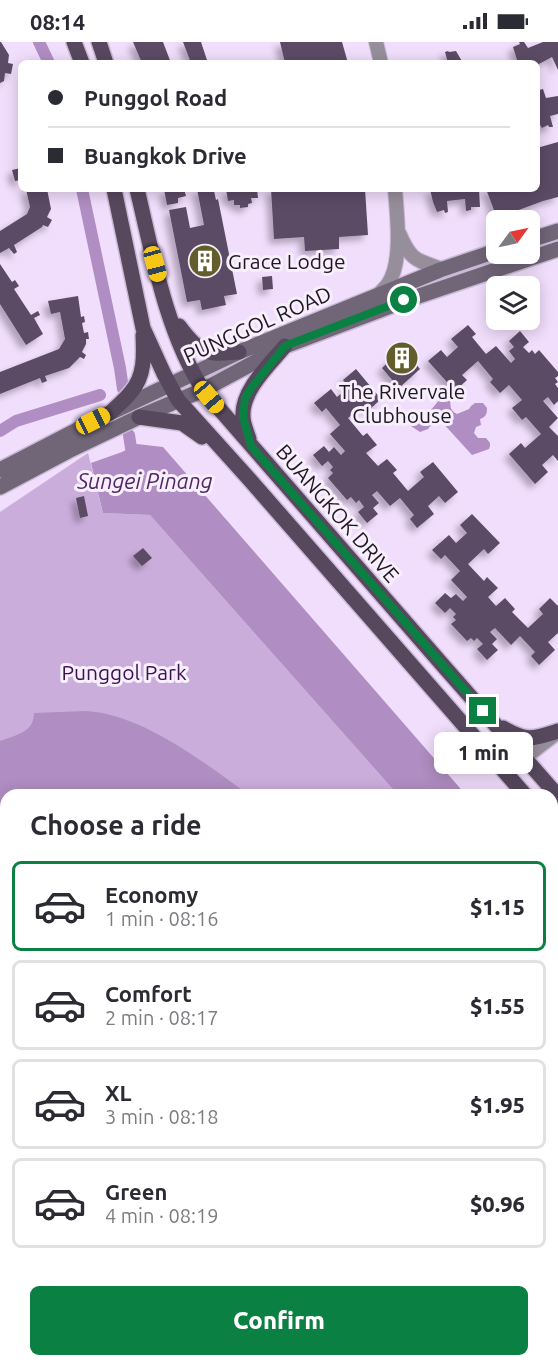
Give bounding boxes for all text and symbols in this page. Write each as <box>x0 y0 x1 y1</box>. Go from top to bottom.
text: 08:14 <box>30 9 85 34</box>
text: Punggol Road <box>84 85 227 110</box>
text: Buangkok Drive <box>84 143 247 168</box>
north arrow <box>486 210 540 264</box>
map controls <box>486 210 540 330</box>
building icon: Grace Lodge <box>187 243 223 279</box>
car <box>142 244 168 284</box>
place label: Grace Lodge <box>228 249 346 273</box>
button: layers <box>486 276 540 330</box>
street label: PUNGGOL ROAD <box>179 281 335 367</box>
route start <box>390 286 417 313</box>
building icon: The Rivervale Clubhouse <box>384 340 420 376</box>
car <box>191 377 227 417</box>
place label: The Rivervale Clubhouse <box>339 379 465 427</box>
car <box>73 405 113 437</box>
street label: BUANGKOK DRIVE <box>272 439 404 587</box>
water label: Sungei Pinang <box>76 468 213 493</box>
park label: Punggol Park <box>61 660 187 684</box>
route end <box>469 697 496 724</box>
callout: 1 min <box>434 732 532 774</box>
text: 1 min <box>458 741 509 764</box>
text: Choose a ride <box>30 810 202 840</box>
icon: car <box>33 879 87 933</box>
text: Economy <box>105 882 198 907</box>
text: $1.15 <box>470 894 525 919</box>
text: 1 min · 08:16 <box>105 907 219 930</box>
icon: car <box>33 978 87 1032</box>
text: Comfort <box>105 981 192 1006</box>
text: $1.55 <box>470 993 525 1018</box>
text: 2 min · 08:17 <box>105 1006 219 1029</box>
icon: car <box>33 1077 87 1131</box>
text: XL <box>105 1080 132 1105</box>
text: $1.95 <box>470 1092 525 1117</box>
text: 3 min · 08:18 <box>105 1105 219 1128</box>
icon: car <box>33 1176 87 1230</box>
text: Green <box>105 1179 167 1204</box>
text: $0.96 <box>470 1191 525 1216</box>
text: 4 min · 08:19 <box>105 1204 219 1227</box>
button: Confirm <box>30 1286 528 1355</box>

